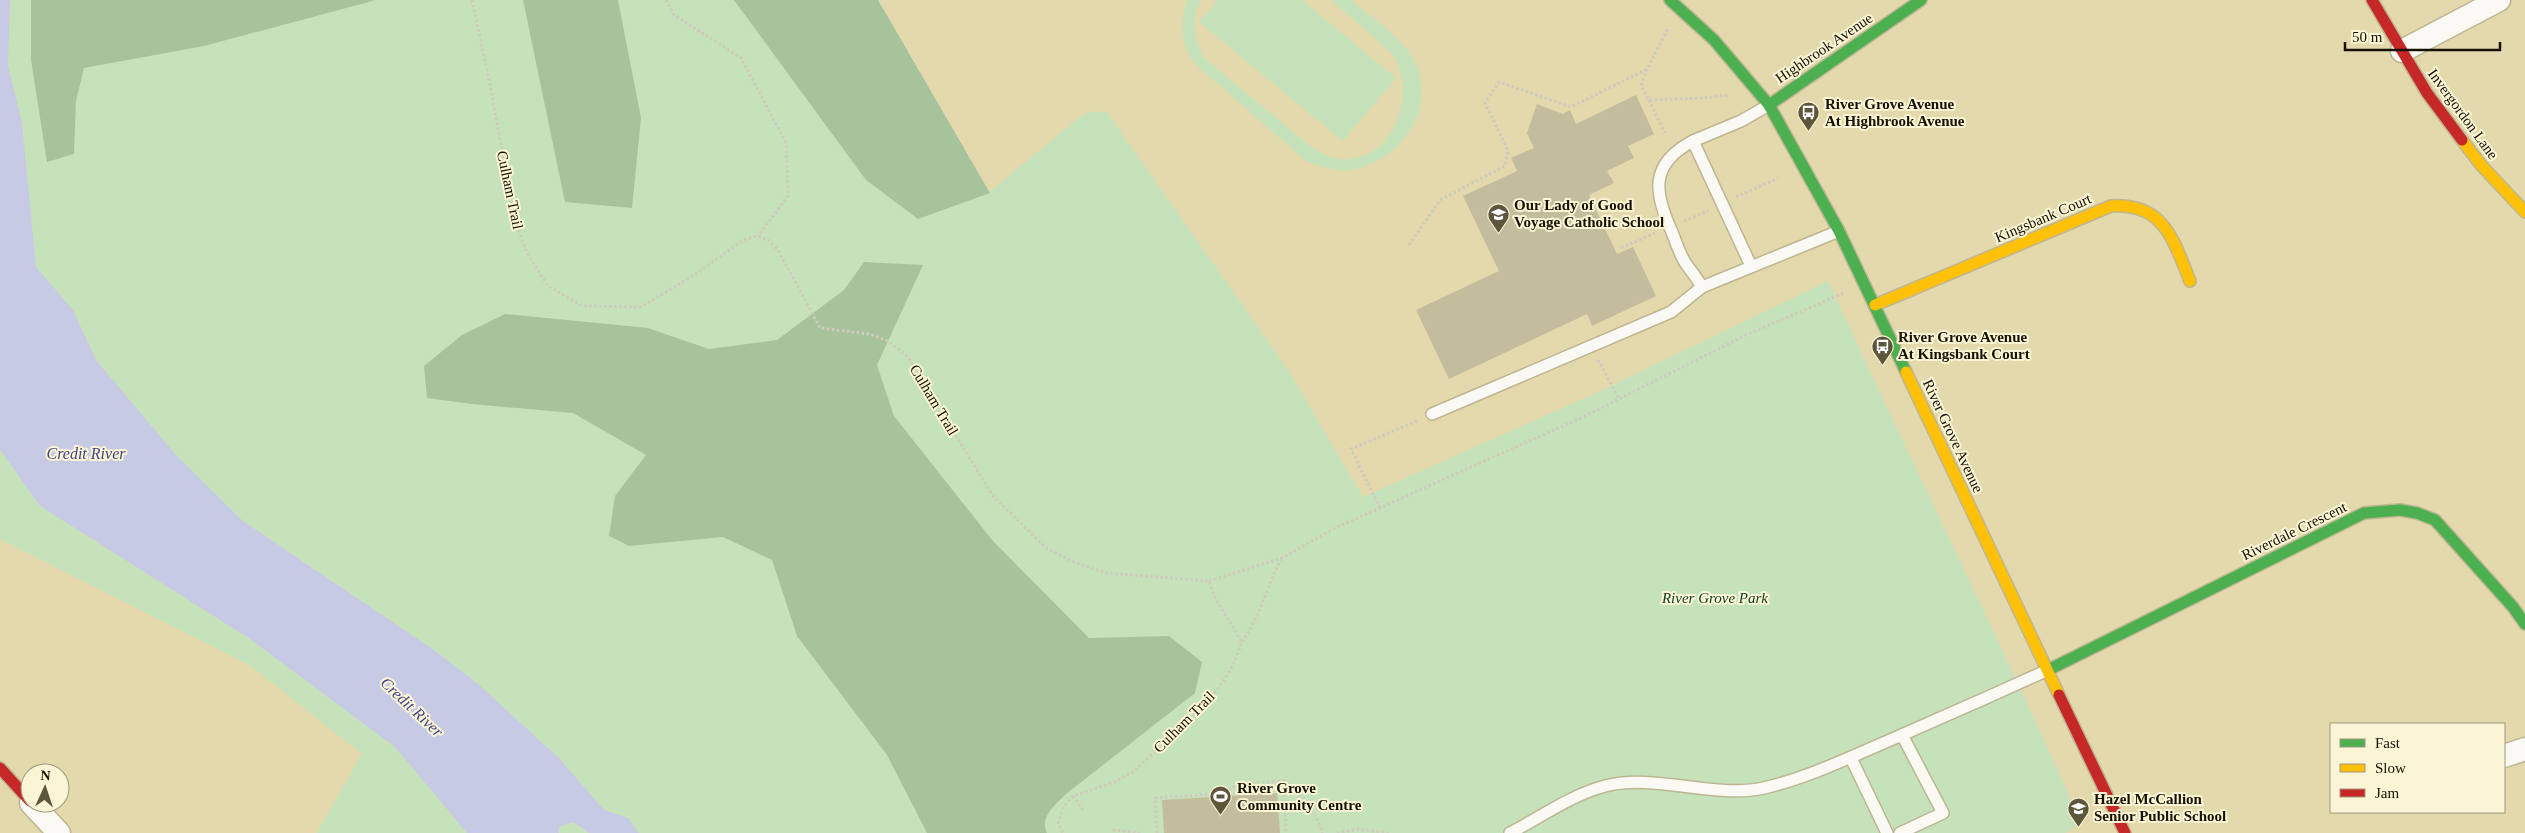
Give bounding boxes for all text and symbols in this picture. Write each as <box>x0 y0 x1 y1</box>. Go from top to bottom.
street label: Highbrook Avenue <box>1772 9 1876 86</box>
scale bar <box>2345 20 2500 52</box>
text: 50 m <box>2352 29 2383 45</box>
street label: Invergordon Lane <box>2425 66 2501 163</box>
place label: River Grove Avenue At Highbrook Avenue <box>1825 96 1965 129</box>
bus stop icon: River Grove Avenue At Highbrook Avenue <box>1797 101 1821 132</box>
street label: Culham Trail <box>494 149 526 231</box>
street label: Kingsbank Court <box>1993 190 2094 245</box>
place label: Our Lady of Good Voyage Catholic School <box>1514 197 1664 230</box>
school or university icon: Our Lady of Good Voyage Catholic School <box>1486 202 1510 233</box>
place label: River Grove Avenue At Kingsbank Court <box>1898 329 2030 362</box>
bus stop icon: River Grove Avenue At Kingsbank Court <box>1870 334 1894 365</box>
street label: Culham Trail <box>907 362 961 438</box>
street label: River Grove Avenue <box>1920 377 1986 495</box>
water label: Credit River <box>47 445 126 462</box>
street label: Riverdale Crescent <box>2239 498 2350 563</box>
park label: River Grove Park <box>1661 590 1768 606</box>
water label: Credit River <box>377 674 447 741</box>
street label: Culham Trail <box>1150 688 1218 756</box>
legend <box>2330 723 2505 813</box>
text: Fast <box>2375 735 2401 751</box>
text: Slow <box>2375 760 2406 776</box>
north arrow <box>20 763 70 813</box>
text: N <box>40 768 51 783</box>
place label: River Grove Community Centre <box>1237 780 1362 813</box>
sports icon: River Grove Community Centre <box>1209 785 1233 816</box>
text: Jam <box>2375 785 2399 801</box>
place label: Hazel McCallion Senior Public School <box>2094 791 2226 824</box>
school or university icon: Hazel McCallion Senior Public School <box>2066 796 2090 827</box>

